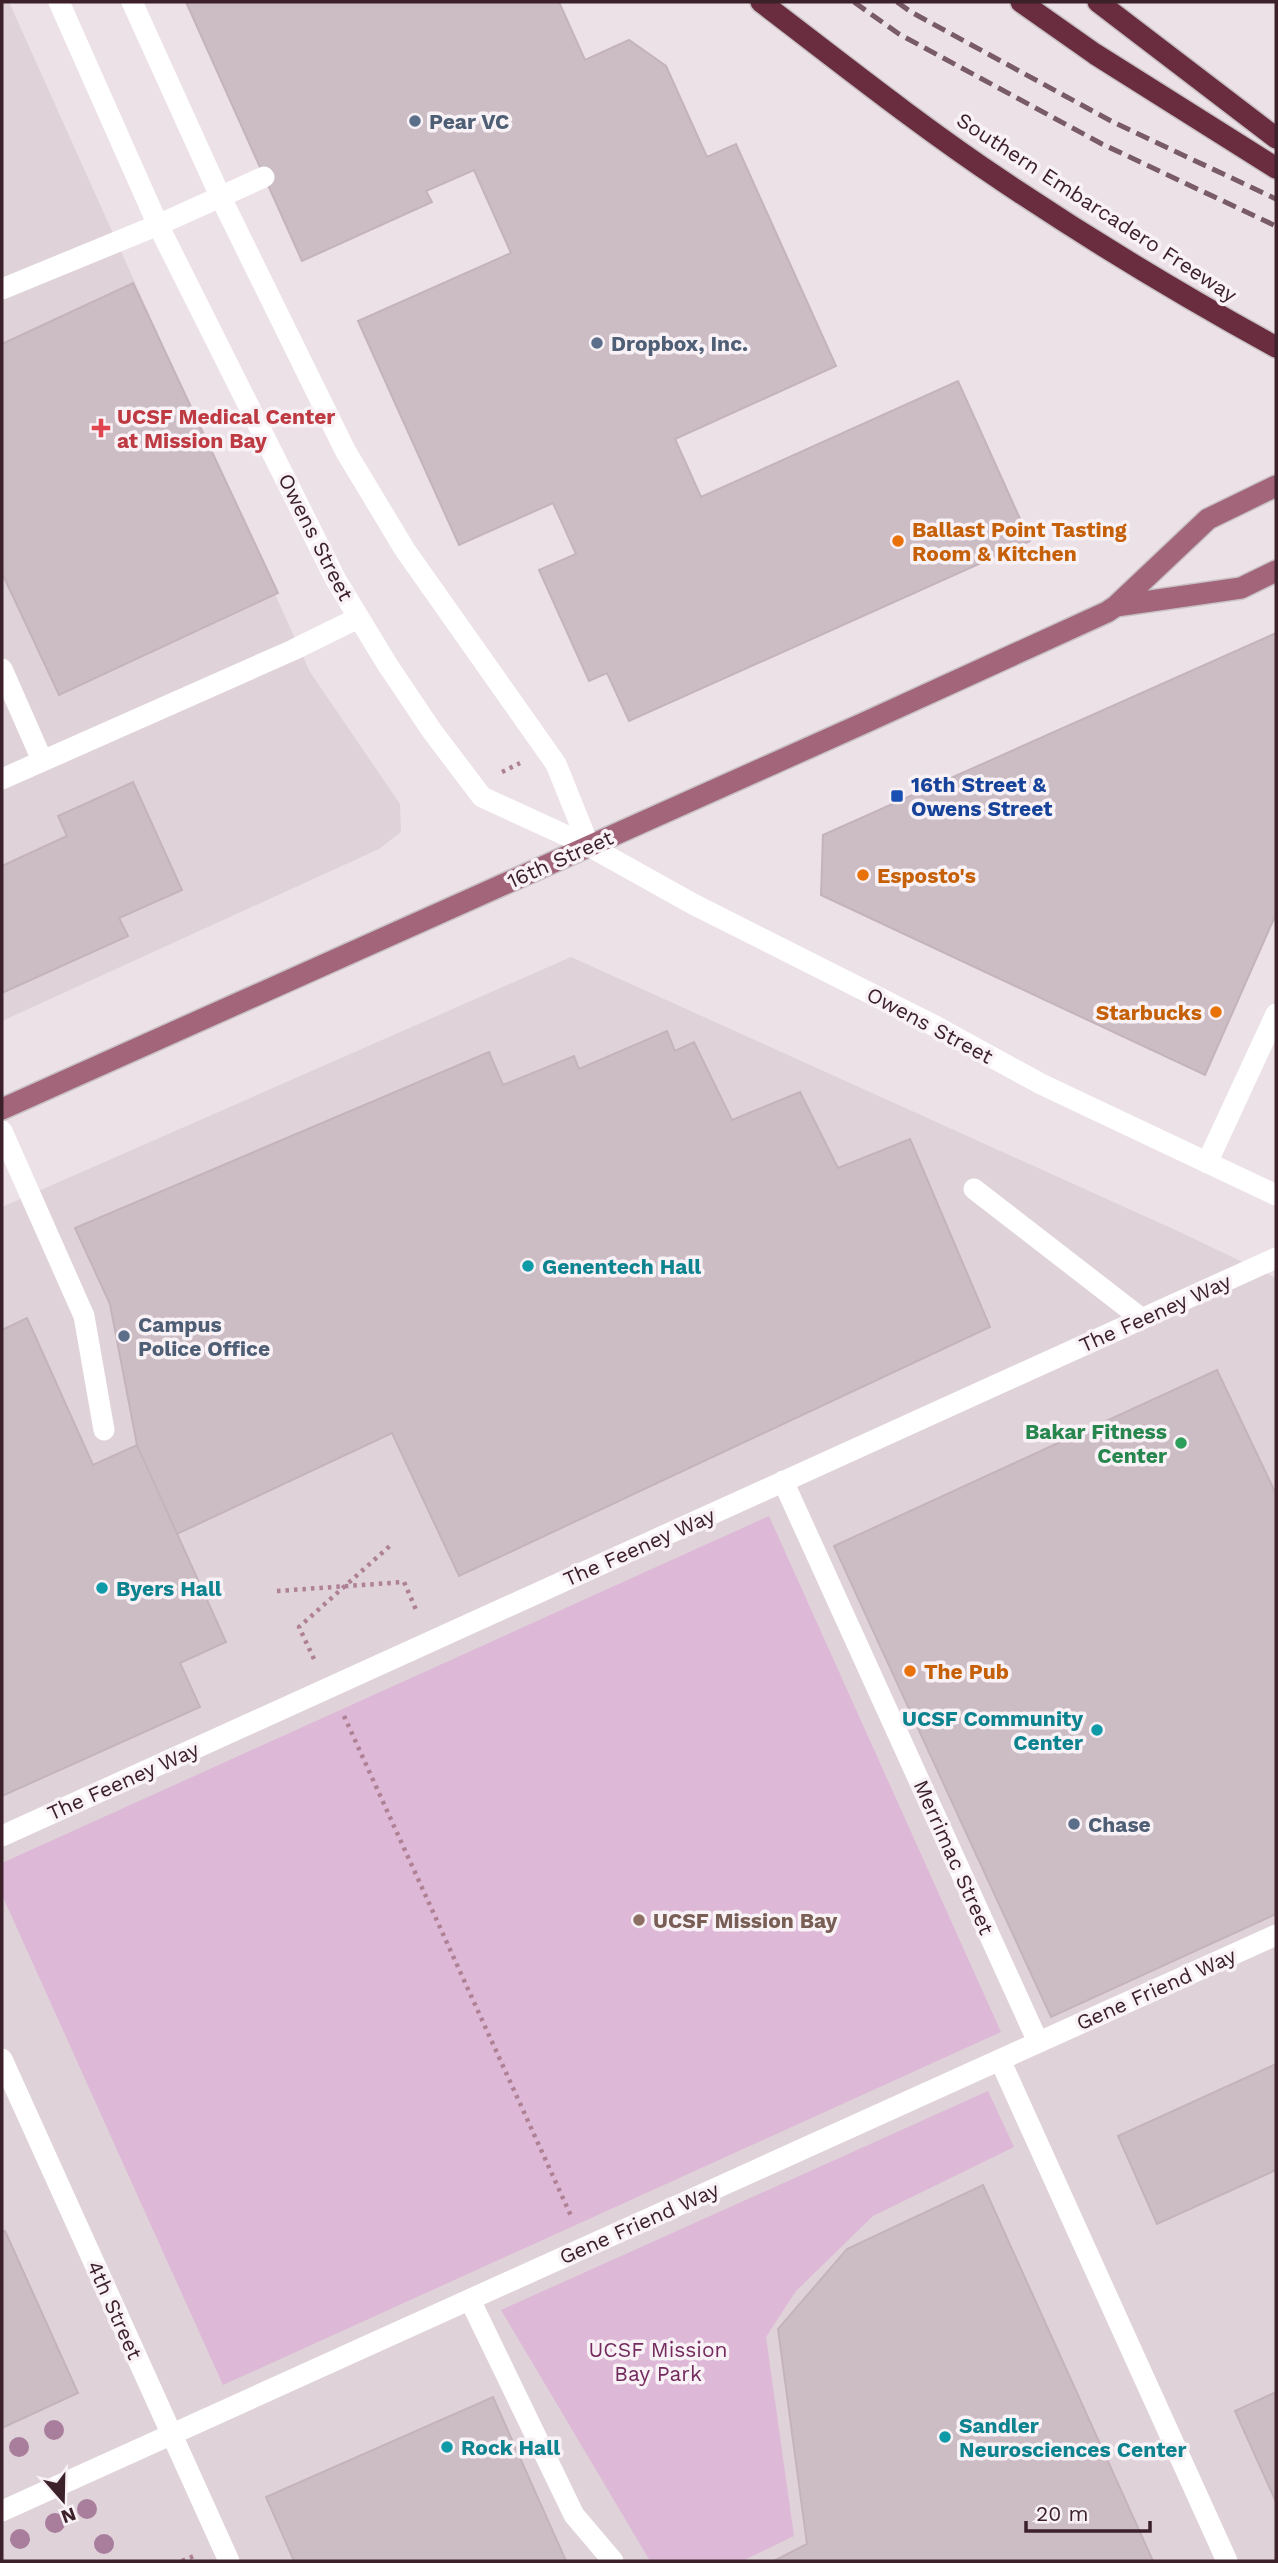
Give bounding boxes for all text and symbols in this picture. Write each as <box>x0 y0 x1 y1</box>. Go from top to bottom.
street label: Southern Embarcadero Freeway <box>952 107 1242 307</box>
place label: Pear VC <box>429 109 509 134</box>
marker: Pear VC <box>407 113 423 129</box>
place label: Dropbox, Inc. <box>611 331 748 356</box>
marker: Dropbox, Inc. <box>589 335 605 351</box>
place label: UCSF Medical Center at Mission Bay <box>117 404 335 453</box>
marker: UCSF Medical Center at Mission Bay <box>91 418 111 438</box>
street label: Owens Street <box>273 469 359 605</box>
place label: Ballast Point Tasting Room & Kitchen <box>912 517 1127 566</box>
marker: Ballast Point Tasting Room & Kitchen <box>890 533 906 549</box>
place label: 16th Street & Owens Street <box>911 772 1052 821</box>
marker: 16th Street & Owens Street <box>889 788 905 804</box>
street label: 16th Street <box>503 824 617 893</box>
place label: Esposto's <box>877 863 976 888</box>
marker: Esposto's <box>855 867 871 883</box>
street label: Owens Street <box>863 981 998 1069</box>
place label: Starbucks <box>1096 1000 1202 1025</box>
marker: Starbucks <box>1208 1004 1224 1020</box>
place label: Genentech Hall <box>542 1254 701 1279</box>
marker: Genentech Hall <box>520 1258 536 1274</box>
street label: The Feeney Way <box>1075 1268 1235 1358</box>
place label: Campus Police Office <box>138 1312 270 1361</box>
marker: Campus Police Office <box>116 1328 132 1344</box>
place label: Bakar Fitness Center <box>1025 1419 1167 1468</box>
marker: Bakar Fitness Center <box>1173 1435 1189 1451</box>
street label: The Feeney Way <box>559 1502 719 1592</box>
place label: Byers Hall <box>116 1576 222 1601</box>
marker: Byers Hall <box>94 1580 110 1596</box>
place label: The Pub <box>924 1659 1009 1684</box>
marker: The Pub <box>902 1663 918 1679</box>
place label: UCSF Community Center <box>902 1706 1083 1755</box>
marker: UCSF Community Center <box>1089 1722 1105 1738</box>
street label: The Feeney Way <box>43 1736 203 1826</box>
street label: Merrimac Street <box>909 1776 999 1938</box>
place label: Chase <box>1088 1812 1151 1837</box>
marker: Chase <box>1066 1816 1082 1832</box>
place label: UCSF Mission Bay <box>653 1908 838 1933</box>
marker: UCSF Mission Bay <box>631 1912 647 1928</box>
street label: Gene Friend Way <box>1072 1943 1240 2035</box>
street label: Gene Friend Way <box>555 2177 723 2269</box>
street label: 4th Street <box>82 2257 148 2363</box>
park label: UCSF Mission Bay Park <box>588 2337 728 2386</box>
place label: Sandler Neurosciences Center <box>959 2413 1187 2462</box>
marker: Sandler Neurosciences Center <box>937 2429 953 2445</box>
place label: Rock Hall <box>461 2435 560 2460</box>
marker: Rock Hall <box>439 2439 455 2455</box>
north arrow <box>28 2465 98 2535</box>
scale bar <box>1026 2490 1150 2534</box>
text: 20 m <box>1036 2501 1088 2526</box>
text: N <box>58 2502 79 2529</box>

